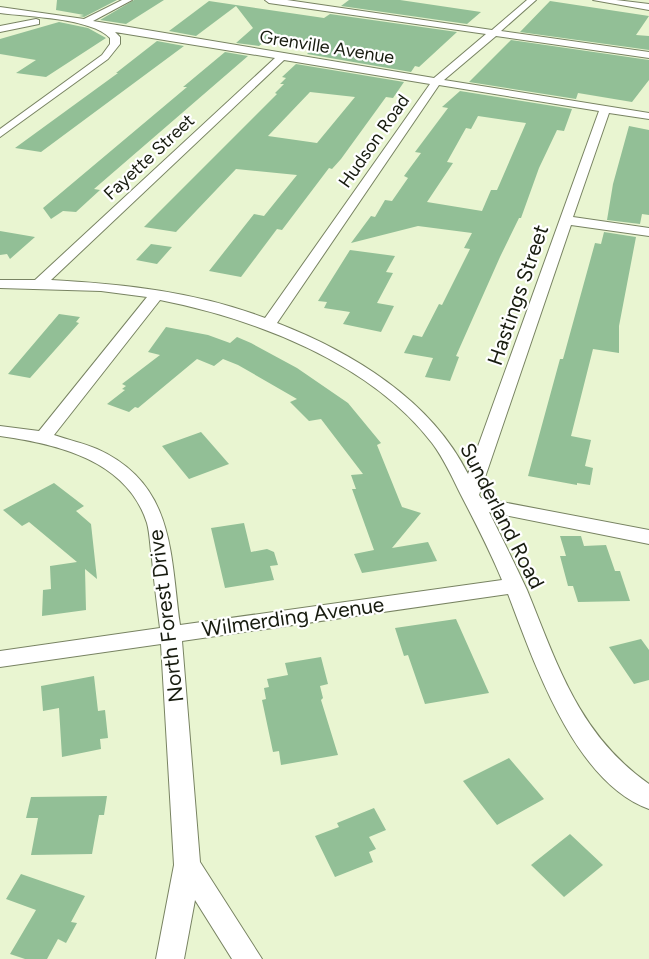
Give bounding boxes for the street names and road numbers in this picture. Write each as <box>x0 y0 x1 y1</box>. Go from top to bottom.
street label: Grenville Avenue <box>258 25 396 69</box>
street label: Hudson Road <box>334 90 414 192</box>
street label: Fayette Street <box>99 109 199 205</box>
street label: Hastings Street <box>482 221 553 368</box>
street label: Sunderland Road <box>455 439 550 593</box>
street label: North Forest Drive <box>143 528 189 704</box>
street label: Wilmerding Avenue <box>200 591 386 642</box>

